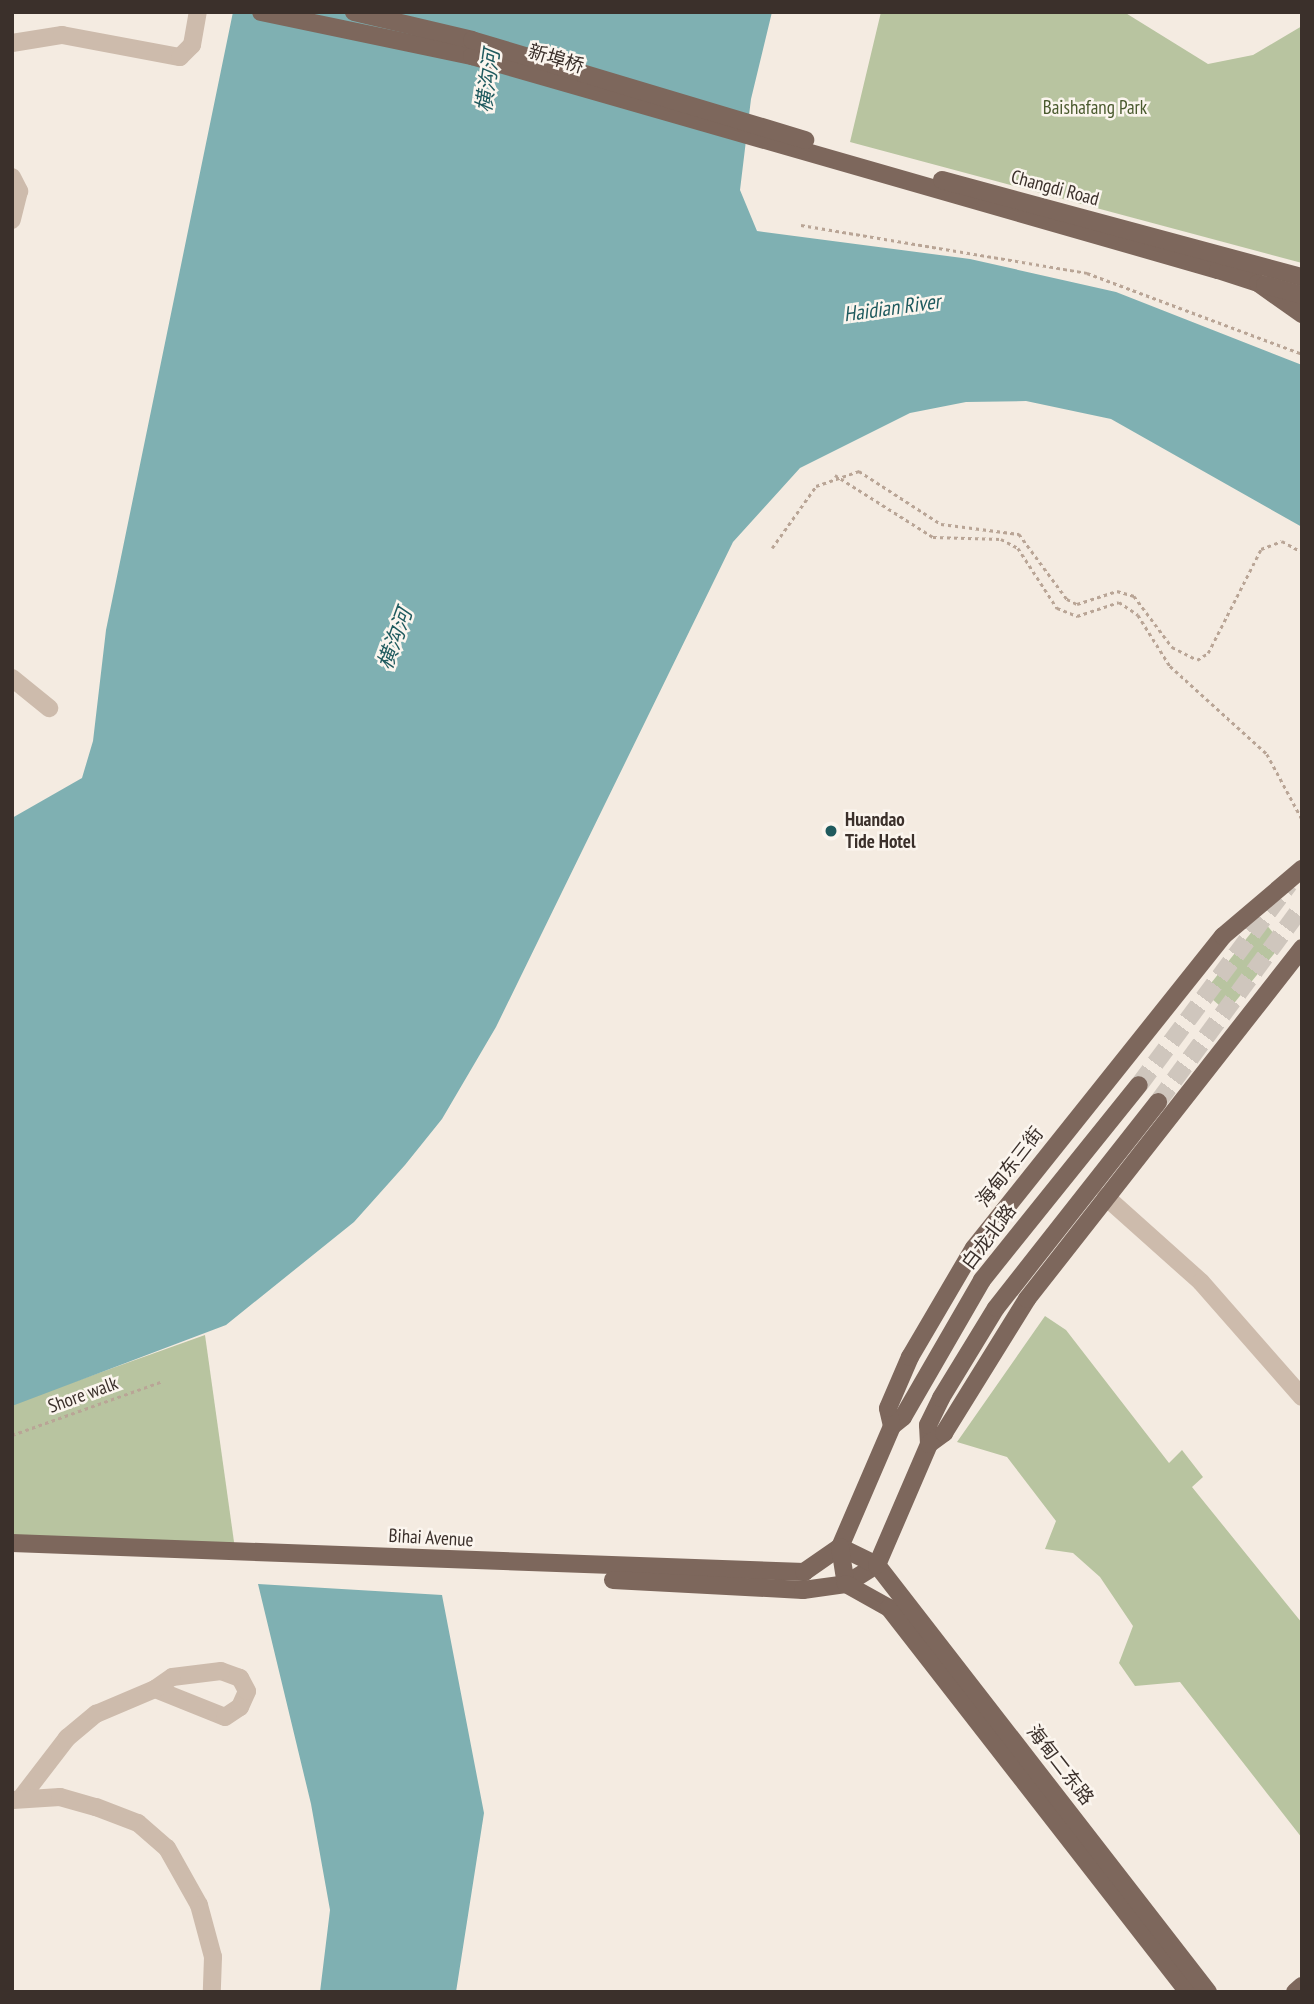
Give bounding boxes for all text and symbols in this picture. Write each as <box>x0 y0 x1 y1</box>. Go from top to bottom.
street label: 新埠桥 <box>525 40 587 78</box>
water label: 横沟河 <box>471 48 505 114</box>
park label: Baishafang Park <box>1043 97 1147 119</box>
street label: Changdi Road <box>1009 165 1101 211</box>
water label: Haidian River <box>842 289 942 327</box>
water label: 横沟河 <box>372 605 418 673</box>
place label: Huandao Tide Hotel <box>845 809 916 853</box>
marker: Huandao Tide Hotel <box>823 823 839 839</box>
street label: 海甸东三街 <box>972 1123 1048 1211</box>
street label: 白龙北路 <box>957 1200 1021 1274</box>
street label: Shore walk <box>45 1372 121 1418</box>
street label: Bihai Avenue <box>388 1524 474 1552</box>
street label: 海甸二东路 <box>1022 1721 1098 1809</box>

